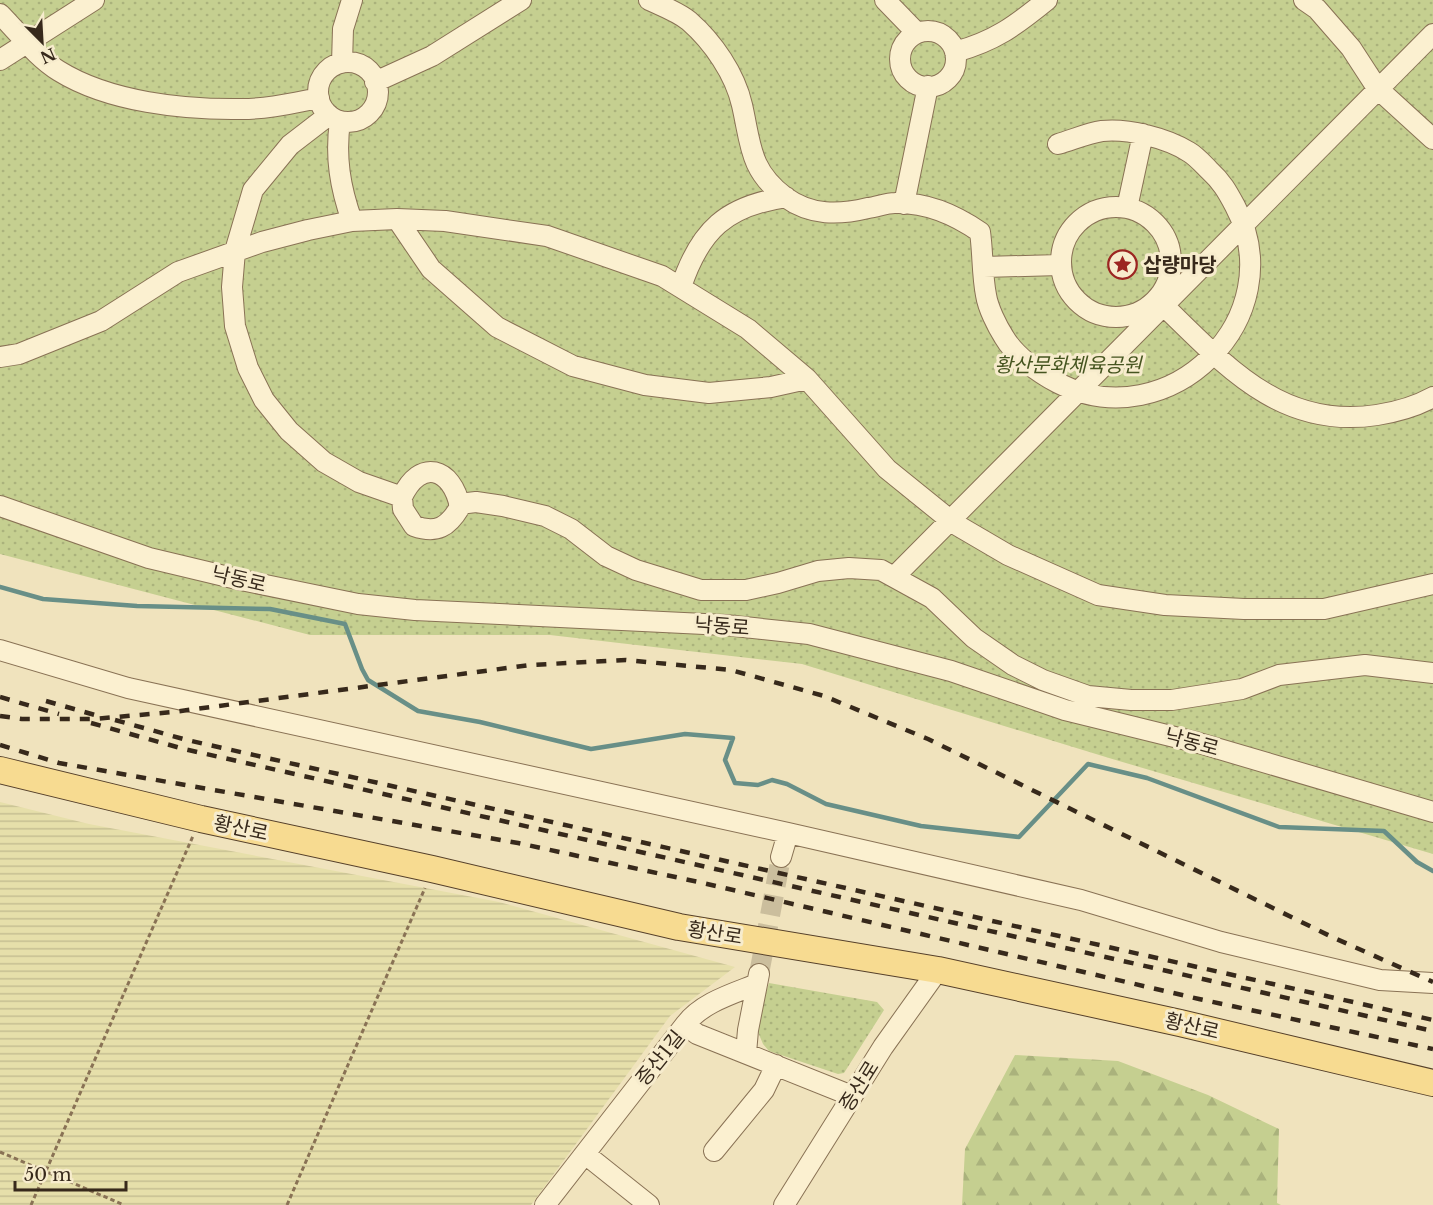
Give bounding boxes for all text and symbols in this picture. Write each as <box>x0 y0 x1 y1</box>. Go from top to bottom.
north arrow <box>12 12 72 72</box>
text: N <box>37 44 59 68</box>
place icon: 삽량마당 <box>1106 249 1138 281</box>
place label: 삽량마당 <box>1143 253 1217 277</box>
park label: 황산문화체육공원 <box>994 353 1143 377</box>
street label: 낙동로 <box>209 561 269 597</box>
street label: 낙동로 <box>694 612 750 640</box>
street label: 낙동로 <box>1162 723 1222 761</box>
street label: 황산로 <box>212 811 270 845</box>
street label: 황산로 <box>686 917 744 949</box>
street label: 황산로 <box>1162 1008 1222 1044</box>
street label: 증산1길 <box>630 1026 690 1090</box>
street label: 증산로 <box>834 1056 884 1116</box>
scale bar <box>15 1154 126 1192</box>
text: 50 m <box>24 1164 72 1186</box>

